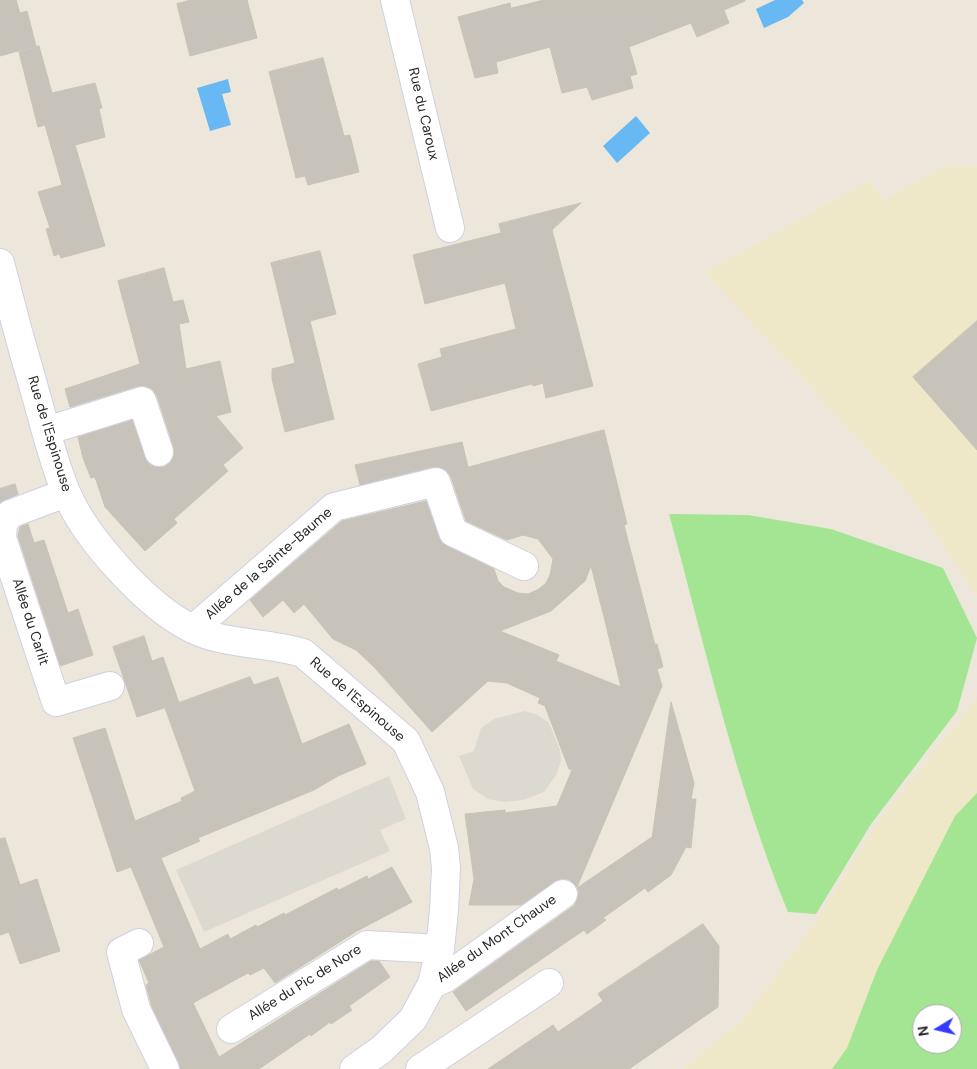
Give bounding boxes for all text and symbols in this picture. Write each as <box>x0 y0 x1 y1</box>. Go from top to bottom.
street label: Rue du Caroux <box>404 66 442 162</box>
street label: Rue de l'Espinouse <box>23 374 75 494</box>
street label: Allée de la Sainte-Baume <box>202 504 336 624</box>
street label: Allée du Carlit <box>8 576 52 668</box>
street label: Rue de l'Espinouse <box>306 654 408 746</box>
street label: Allée du Mont Chauve <box>434 891 560 987</box>
street label: Allée du Pic de Nore <box>245 941 365 1025</box>
north arrow <box>912 1004 962 1054</box>
text: N <box>913 1025 933 1038</box>

